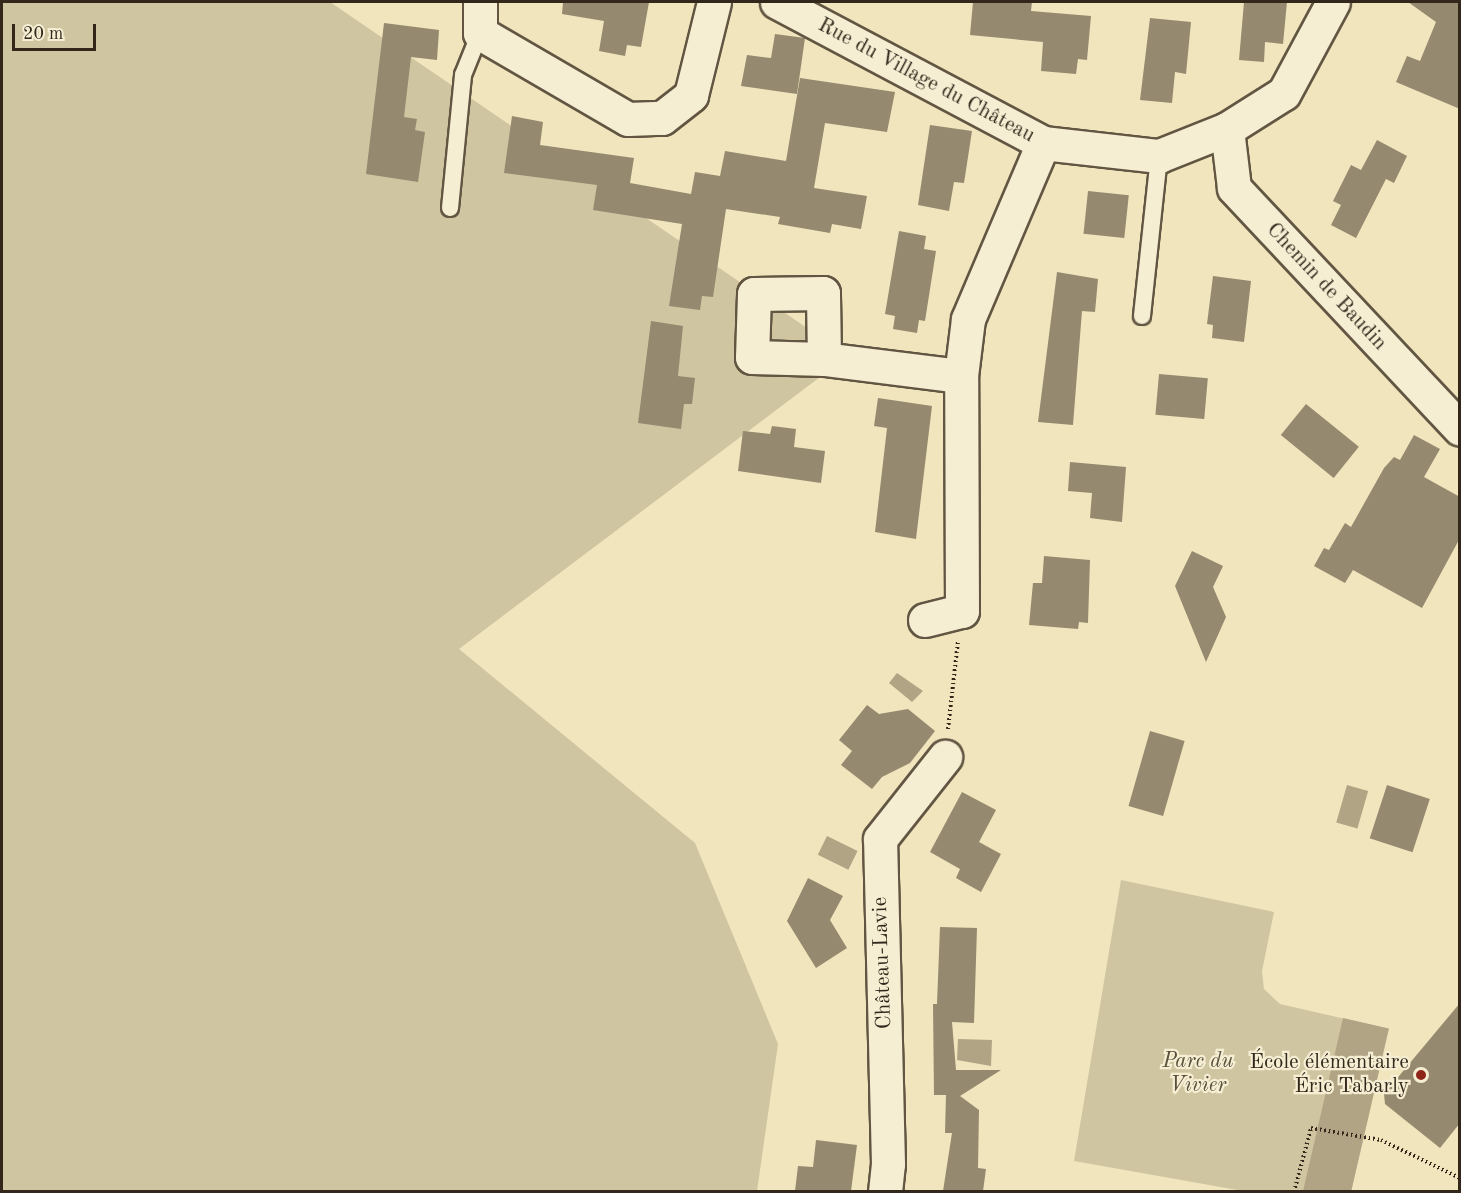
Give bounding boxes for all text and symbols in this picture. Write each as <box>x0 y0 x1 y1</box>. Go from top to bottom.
scale bar <box>15 12 99 50</box>
street label: Rue du Village du Château <box>813 13 1039 149</box>
text: 20 m <box>23 25 63 43</box>
street label: Chemin de Baudin <box>1260 218 1392 356</box>
street label: Château-Lavie <box>868 896 898 1030</box>
park label: Parc du Vivier <box>1162 1049 1234 1099</box>
place label: École élémentaire Éric Tabarly <box>1249 1050 1409 1100</box>
marker: École élémentaire Éric Tabarly <box>1414 1068 1428 1082</box>

